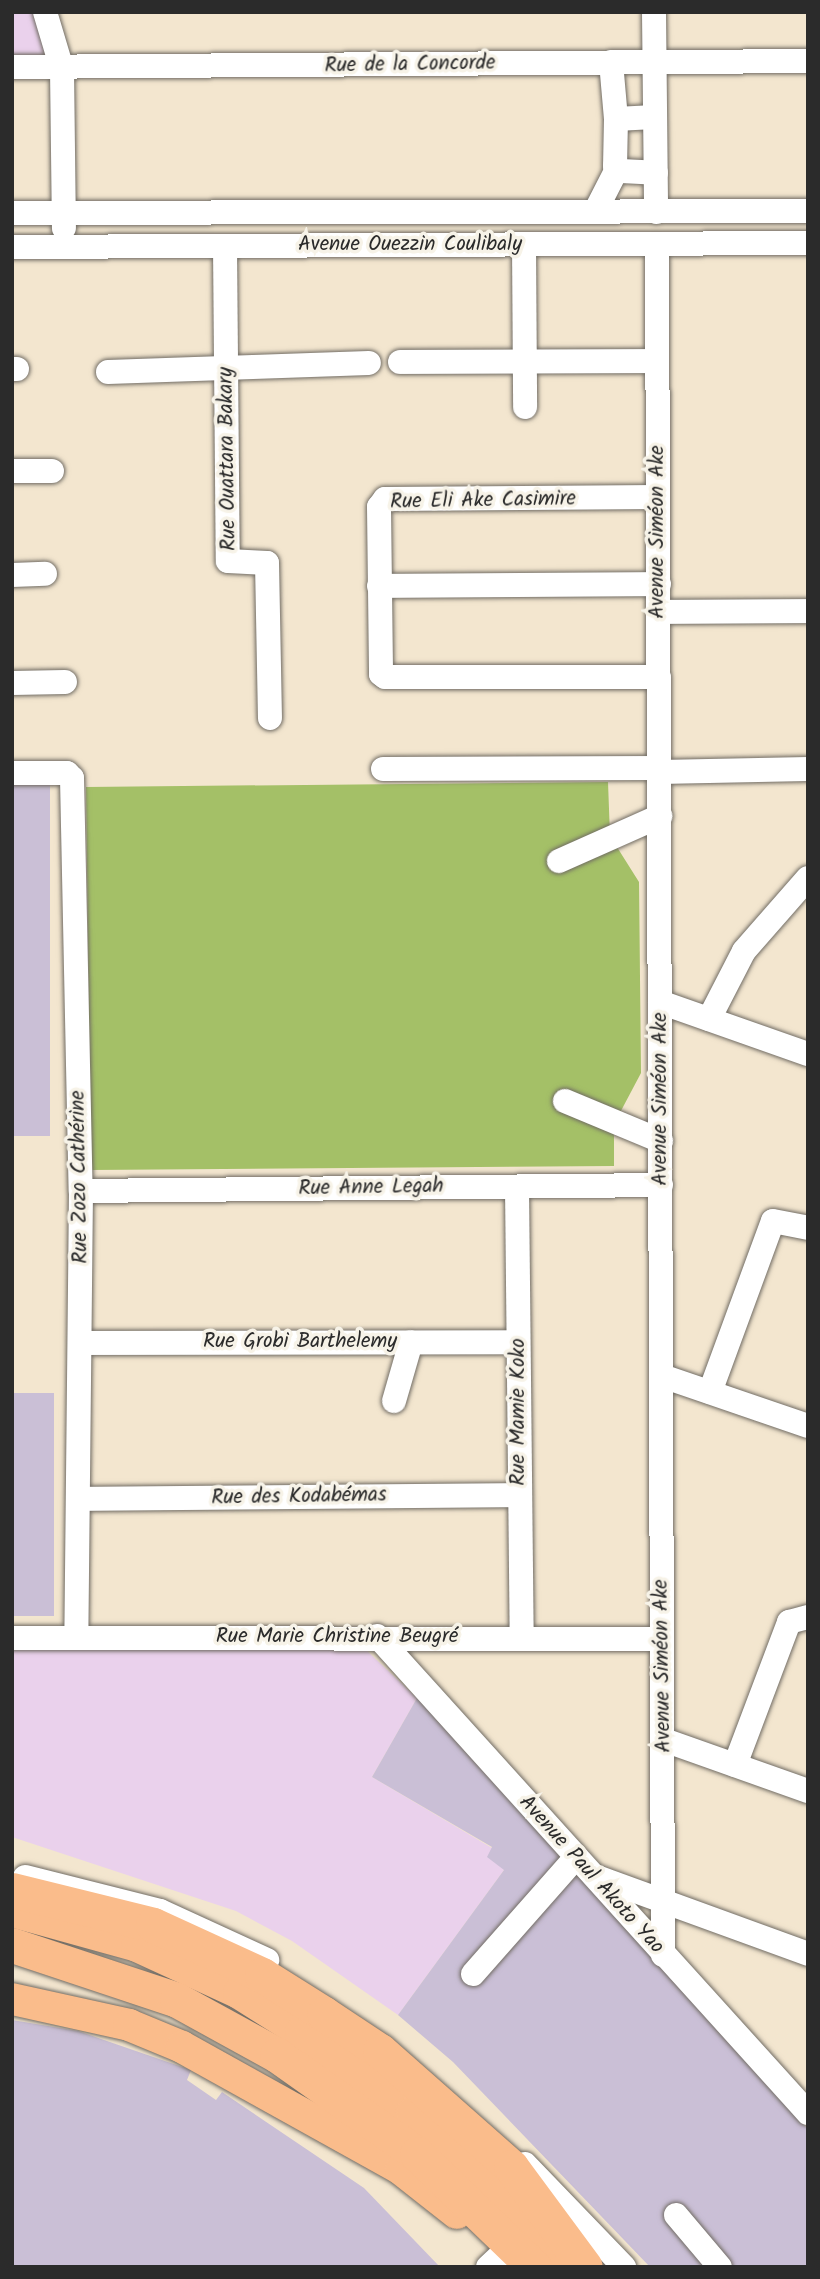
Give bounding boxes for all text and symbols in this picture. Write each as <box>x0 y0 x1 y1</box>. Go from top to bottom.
street label: Rue de la Concorde <box>324 51 496 79</box>
street label: Avenue Ouezzin Coulibaly <box>298 232 522 258</box>
street label: Rue Ouattara Bakary <box>214 367 242 551</box>
street label: Avenue Siméon Ake <box>645 445 671 619</box>
street label: Rue Eli Ake Casimire <box>390 487 576 515</box>
street label: Avenue Siméon Ake <box>648 1012 674 1186</box>
street label: Rue Zozo Cathérine <box>66 1090 94 1264</box>
street label: Rue Anne Legah <box>298 1174 444 1202</box>
street label: Rue Grobi Barthelemy <box>203 1329 397 1355</box>
street label: Rue Mamie Koko <box>506 1338 532 1486</box>
street label: Rue des Kodabémas <box>211 1483 387 1511</box>
street label: Avenue Siméon Ake <box>649 1579 677 1753</box>
street label: Rue Marie Christine Beugré <box>216 1624 458 1650</box>
street label: Avenue Paul Akoto Yao <box>513 1790 669 1960</box>

